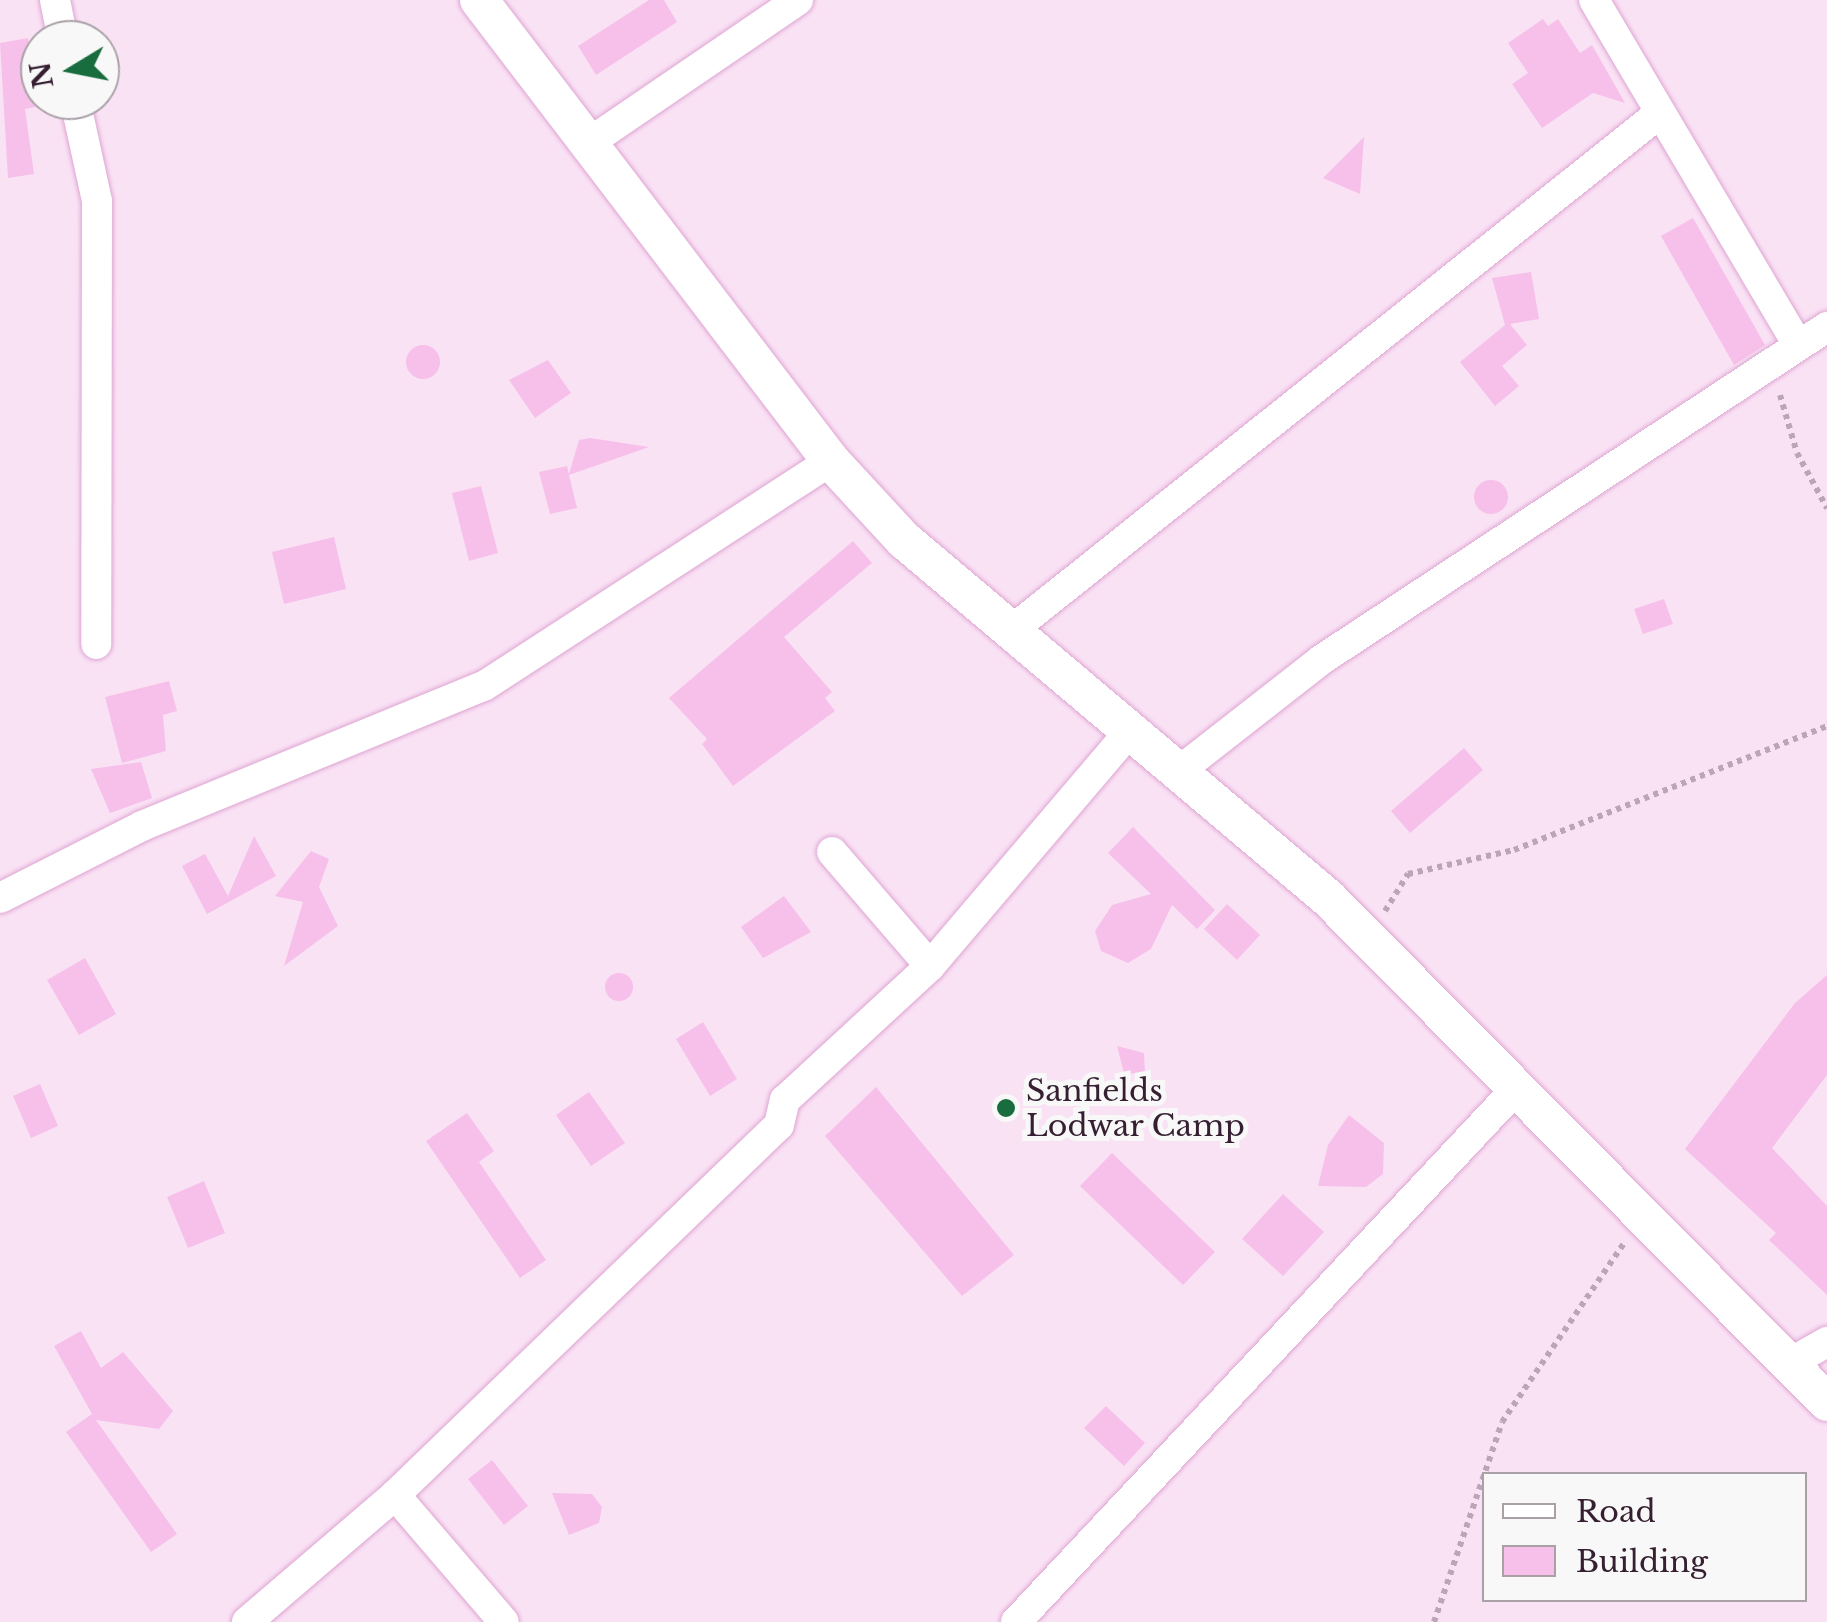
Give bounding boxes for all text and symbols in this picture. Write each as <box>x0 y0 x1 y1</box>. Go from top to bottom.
north arrow <box>20 20 120 120</box>
text: N <box>22 59 61 91</box>
place label: Sanfields Lodwar Camp <box>1026 1073 1246 1144</box>
marker: Sanfields Lodwar Camp <box>995 1097 1017 1119</box>
legend <box>1482 1472 1807 1602</box>
text: Road <box>1576 1493 1656 1530</box>
text: Building <box>1576 1543 1708 1580</box>

